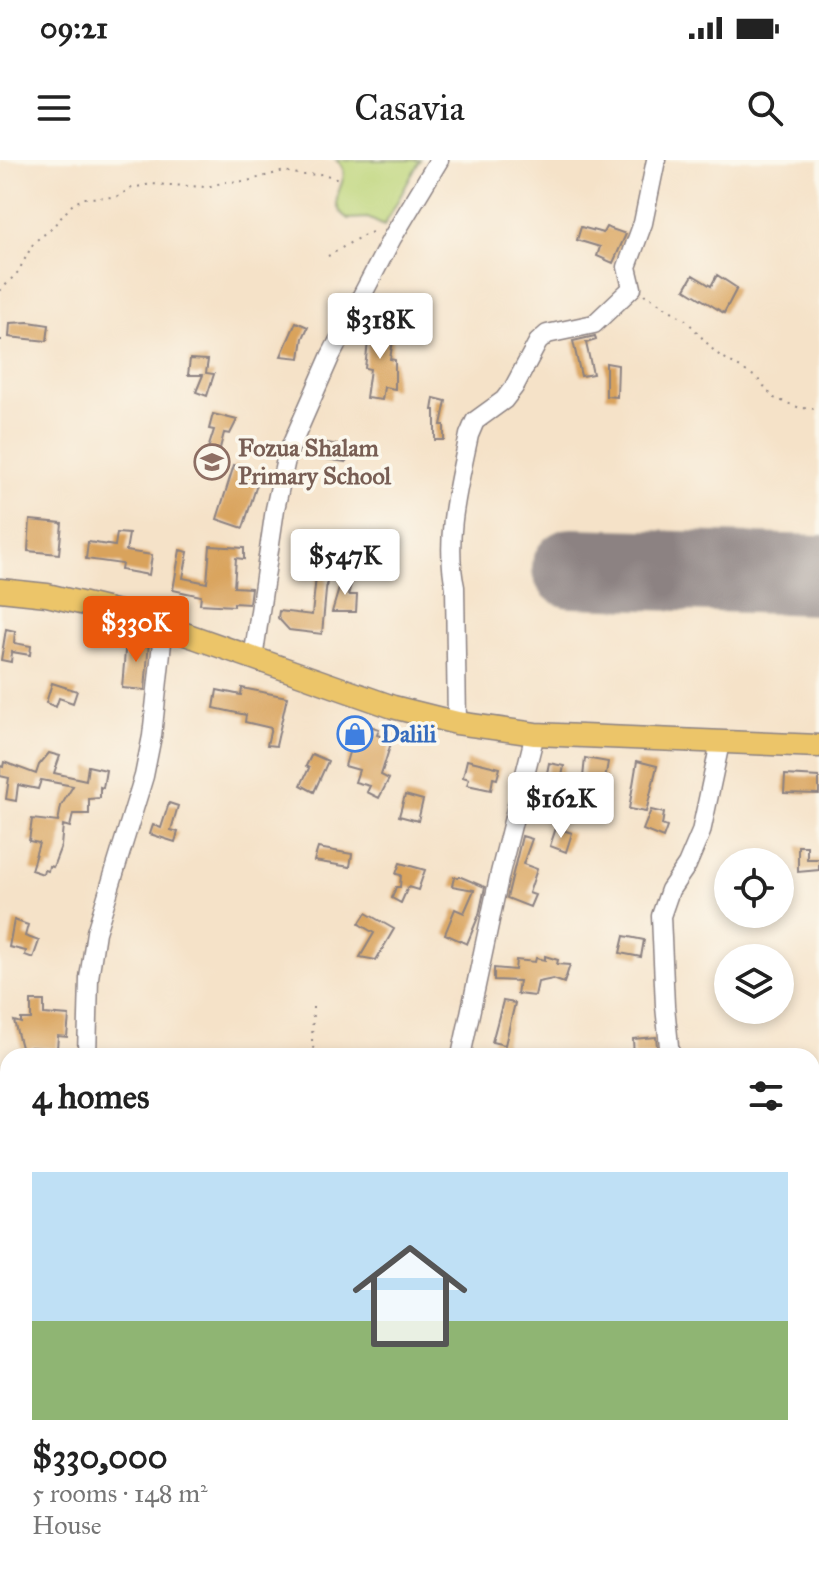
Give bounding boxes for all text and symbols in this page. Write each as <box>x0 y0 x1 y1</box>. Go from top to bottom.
text: 09:21 <box>40 10 108 46</box>
icon: menu <box>32 86 76 130</box>
text: Casavia <box>354 86 465 130</box>
icon: search <box>743 86 787 130</box>
pin: $318K <box>324 293 436 361</box>
text: $318K <box>346 303 414 335</box>
place label: Fozua Shalam Primary School <box>238 433 392 491</box>
school or university icon: Fozua Shalam Primary School <box>193 443 231 481</box>
pin: $547K <box>289 529 401 597</box>
text: $547K <box>309 539 381 571</box>
pin: $330K <box>80 596 192 664</box>
text: $330K <box>101 606 171 638</box>
shop icon: Dalili <box>336 715 374 753</box>
place label: Dalili <box>381 719 437 749</box>
pin: $162K <box>505 772 617 840</box>
text: $162K <box>526 782 596 814</box>
map controls <box>714 848 794 1024</box>
button: locate <box>714 848 794 928</box>
button: layers <box>714 944 794 1024</box>
icon: filters <box>744 1074 788 1118</box>
text: 4 homes <box>32 1076 149 1117</box>
icon: home <box>338 1224 482 1368</box>
text: $330,000 <box>32 1436 168 1477</box>
text: 5 rooms · 148 m² <box>32 1477 208 1509</box>
text: House <box>32 1509 102 1541</box>

